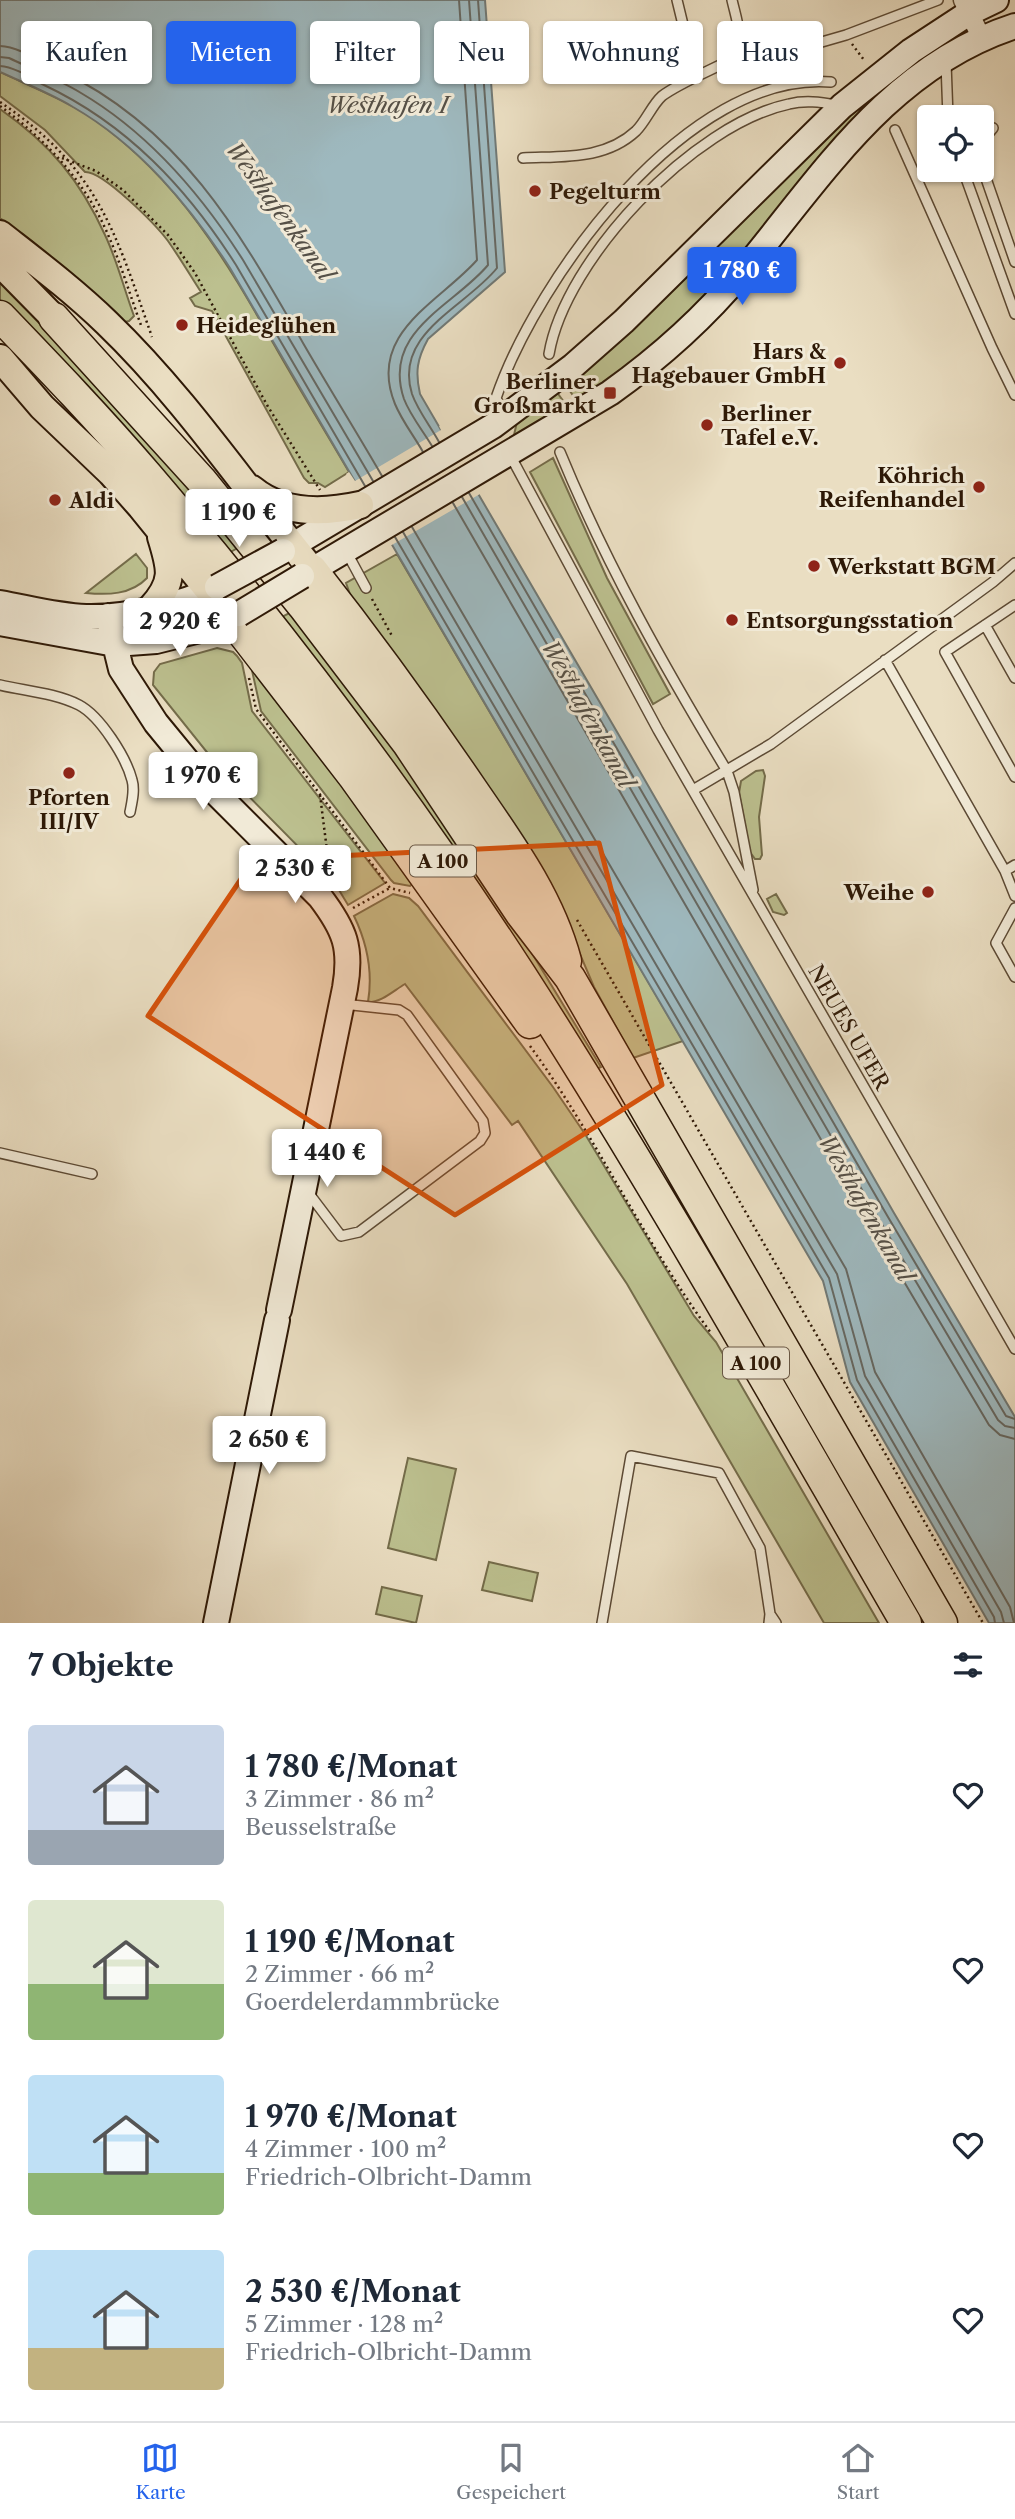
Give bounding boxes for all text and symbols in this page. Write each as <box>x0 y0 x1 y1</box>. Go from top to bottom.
chip: Kaufen <box>21 21 152 84</box>
chip: Mieten <box>166 21 296 84</box>
chip: Filter <box>310 21 420 84</box>
chip: Neu <box>434 21 529 84</box>
chip: Wohnung <box>543 21 703 84</box>
chip: Haus <box>717 21 823 84</box>
water label: Westhafen I <box>326 91 452 119</box>
map controls <box>917 105 994 182</box>
button: locate <box>917 105 994 182</box>
water label: Westhafenkanal <box>220 136 342 289</box>
place label: Pegelturm <box>549 179 661 204</box>
marker: Pegelturm <box>527 183 543 199</box>
pin: 1 780 € <box>677 247 807 307</box>
text: 1 780 € <box>703 256 781 284</box>
place label: Heideglühen <box>196 313 337 338</box>
marker: Heideglühen <box>174 317 190 333</box>
place label: Hars & Hagebauer GmbH <box>632 339 827 388</box>
marker: Hars & Hagebauer GmbH <box>832 355 848 371</box>
place label: Berliner Großmarkt <box>474 369 597 418</box>
marker: Berliner Großmarkt <box>602 385 618 401</box>
place label: Berliner Tafel e.V. <box>721 401 818 450</box>
marker: Berliner Tafel e.V. <box>699 417 715 433</box>
place label: Köhrich Reifenhandel <box>819 463 966 512</box>
marker: Köhrich Reifenhandel <box>971 479 987 495</box>
place label: Aldi <box>68 488 115 513</box>
pin: 1 190 € <box>174 490 304 549</box>
marker: Aldi <box>47 492 63 508</box>
text: 1 190 € <box>201 498 277 526</box>
place label: Werkstatt BGM <box>827 554 996 579</box>
marker: Werkstatt BGM <box>806 558 822 574</box>
pin: 2 920 € <box>115 598 245 658</box>
text: 2 920 € <box>139 607 221 635</box>
place label: Entsorgungsstation <box>746 608 954 633</box>
marker: Entsorgungsstation <box>724 612 740 628</box>
water label: Westhafenkanal <box>535 635 642 796</box>
pin: 1 970 € <box>138 752 268 812</box>
text: 1 970 € <box>165 761 241 789</box>
marker: Pforten III/IV <box>61 765 77 781</box>
place label: Pforten III/IV <box>28 785 111 834</box>
pin: 2 530 € <box>230 846 360 905</box>
road number: A 100 <box>410 846 476 876</box>
text: 2 530 € <box>255 854 335 882</box>
place label: Weihe <box>843 880 914 905</box>
marker: Weihe <box>920 884 936 900</box>
street label: NEUES UFER <box>803 960 896 1095</box>
water label: Westhafenkanal <box>812 1129 921 1289</box>
pin: 1 440 € <box>262 1130 392 1189</box>
text: 1 440 € <box>288 1138 366 1166</box>
road number: A 100 <box>723 1348 789 1378</box>
pin: 2 650 € <box>204 1416 334 1476</box>
text: 2 650 € <box>229 1425 309 1453</box>
icon: filters <box>949 1646 987 1684</box>
text: 7 Objekte <box>28 1647 174 1684</box>
text: 1 780 €/Monat <box>245 1748 457 1785</box>
icon: home <box>84 1753 168 1837</box>
icon: heart <box>949 1776 987 1814</box>
text: 3 Zimmer · 86 m² <box>245 1785 434 1813</box>
text: Beusselstraße <box>245 1813 396 1841</box>
text: 1 190 €/Monat <box>245 1923 455 1960</box>
icon: home <box>84 1928 168 2012</box>
icon: heart <box>949 1951 987 1989</box>
text: 2 Zimmer · 66 m² <box>245 1960 434 1988</box>
text: Goerdelerdammbrücke <box>245 1988 500 2016</box>
text: 1 970 €/Monat <box>245 2098 457 2135</box>
icon: home <box>84 2103 168 2187</box>
icon: heart <box>949 2126 987 2164</box>
text: 4 Zimmer · 100 m² <box>245 2135 446 2163</box>
text: Friedrich-Olbricht-Damm <box>245 2163 532 2191</box>
text: 2 530 €/Monat <box>245 2273 461 2310</box>
icon: home <box>84 2278 168 2362</box>
icon: heart <box>949 2301 987 2339</box>
text: 5 Zimmer · 128 m² <box>245 2310 443 2338</box>
text: Friedrich-Olbricht-Damm <box>245 2338 532 2366</box>
tab: Karte <box>135 2439 186 2504</box>
tab: Gespeichert <box>456 2439 566 2504</box>
tab: Start <box>837 2439 880 2504</box>

